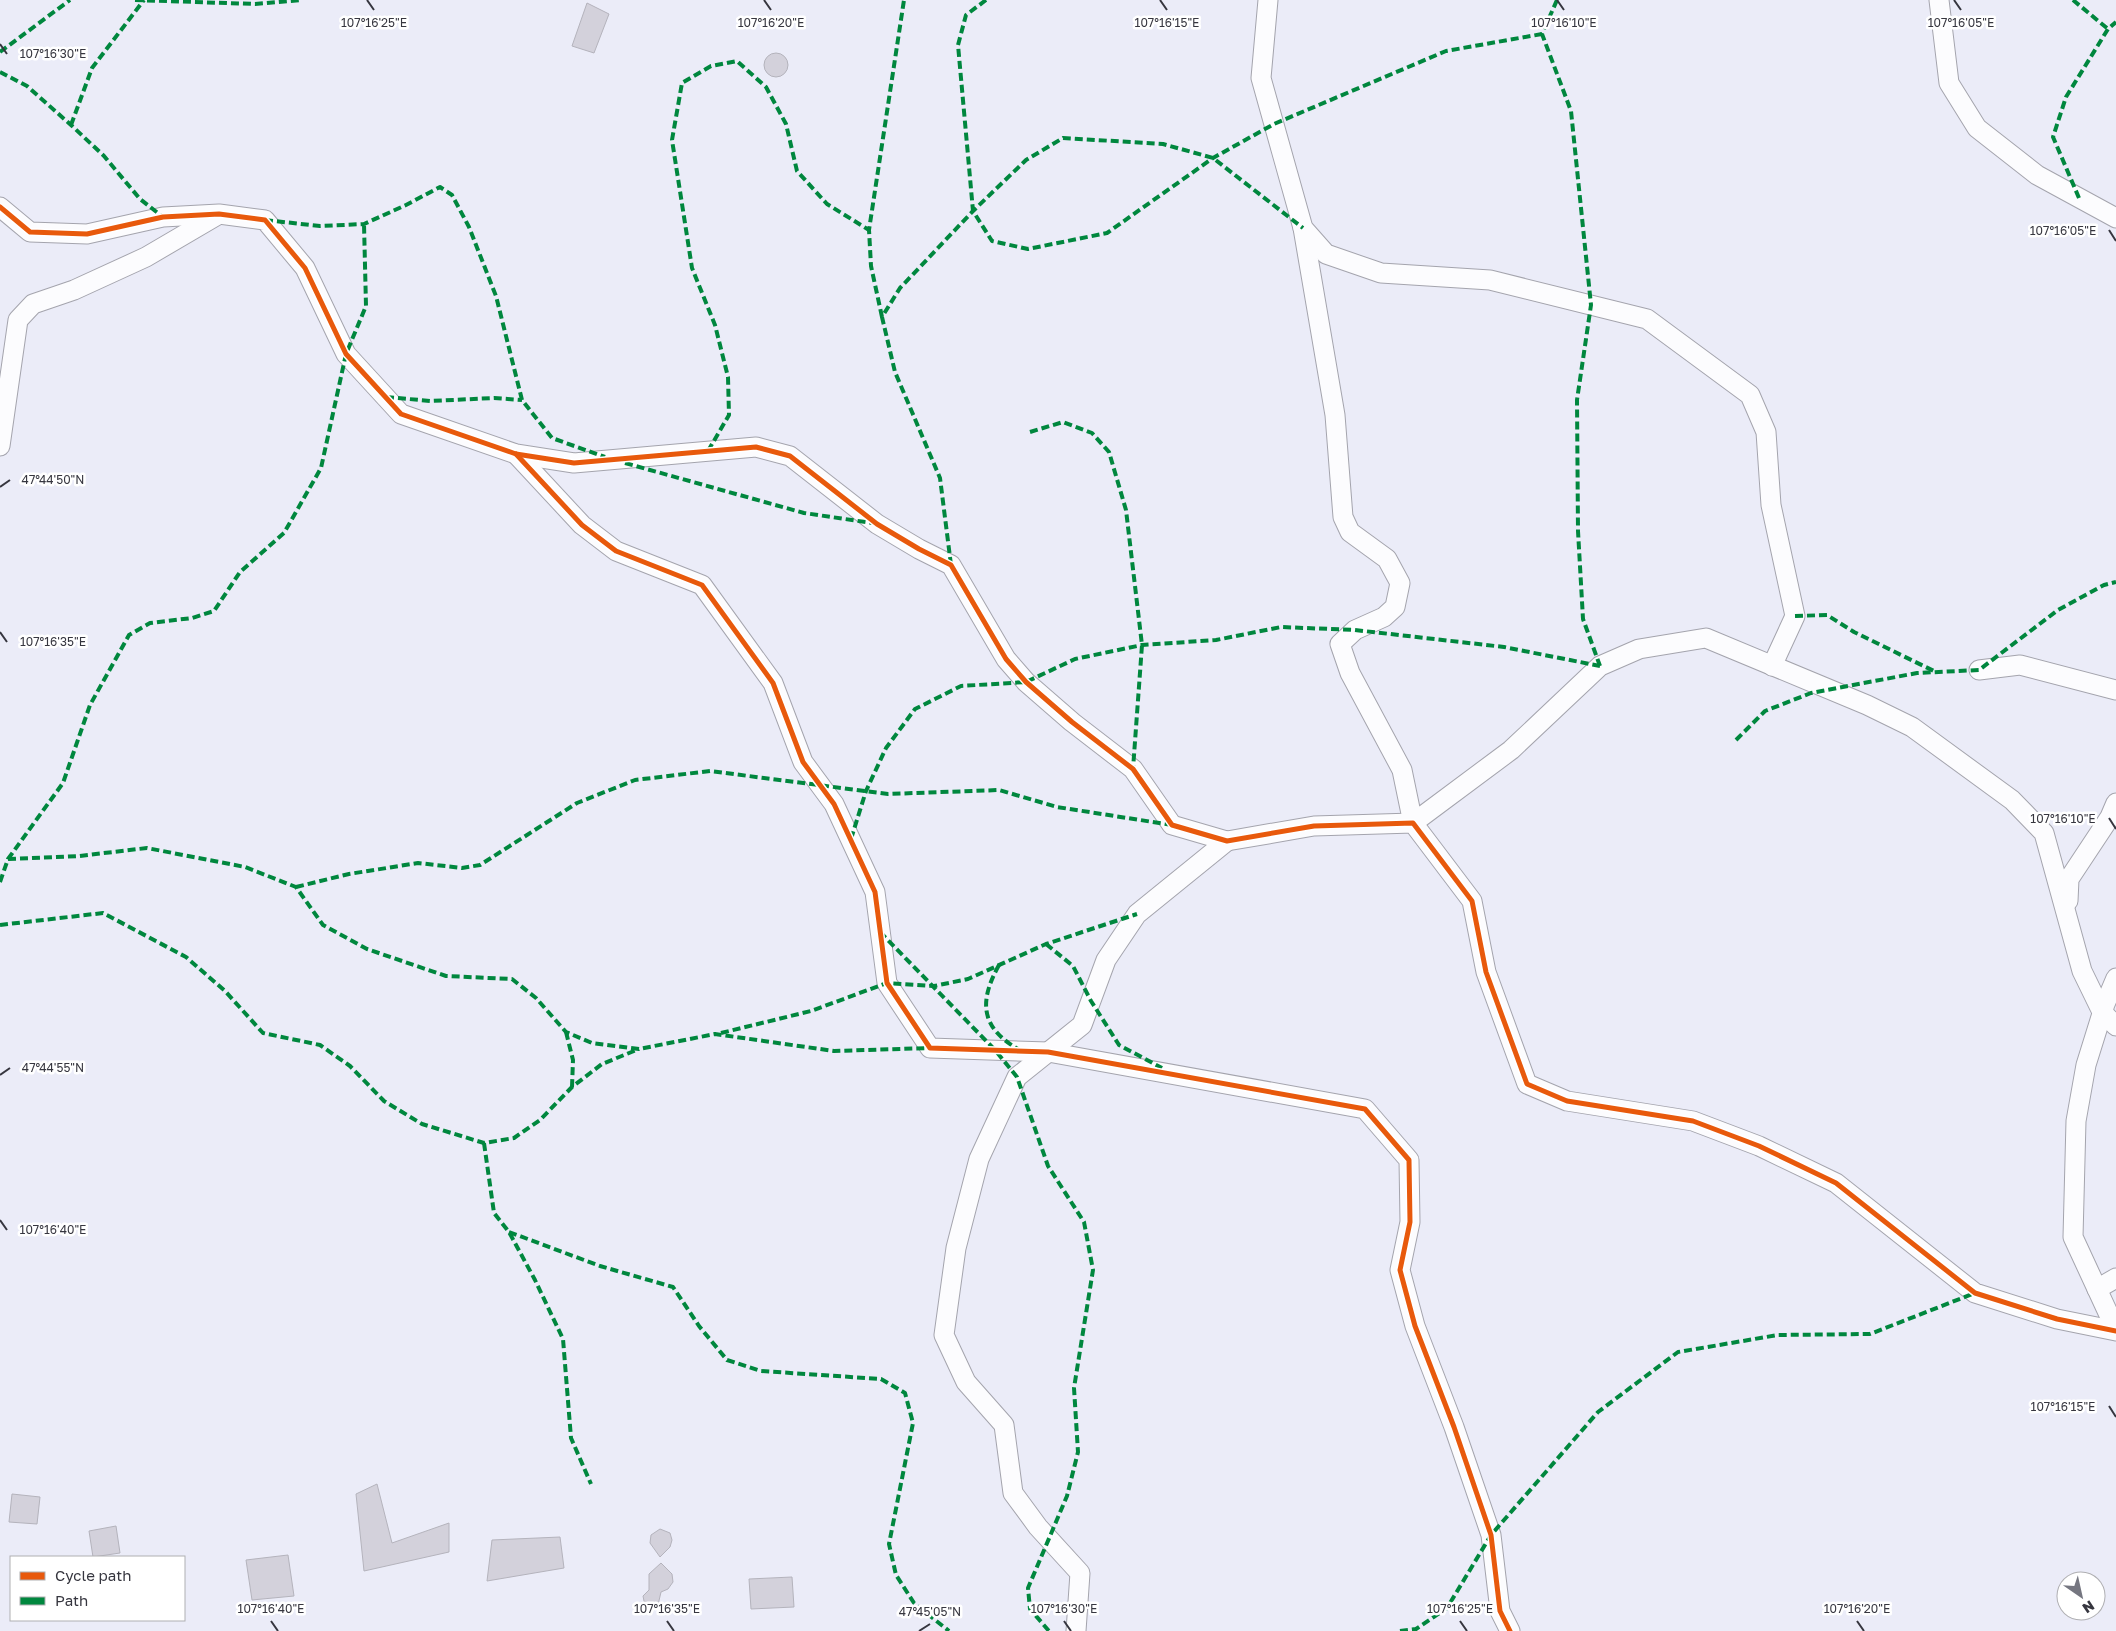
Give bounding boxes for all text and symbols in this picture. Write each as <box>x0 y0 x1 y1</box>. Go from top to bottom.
text: 107°16'25"E <box>341 15 407 30</box>
text: 107°16'20"E <box>738 15 804 30</box>
text: 107°16'15"E <box>1135 15 1199 30</box>
text: 107°16'10"E <box>1531 15 1597 30</box>
text: 107°16'05"E <box>1928 15 1994 30</box>
text: 107°16'30"E <box>20 46 86 61</box>
text: 107°16'05"E <box>2030 223 2096 238</box>
text: 47°44'50"N <box>22 472 84 487</box>
text: 107°16'35"E <box>20 634 86 649</box>
text: 107°16'10"E <box>2030 811 2096 826</box>
text: 47°44'55"N <box>22 1060 84 1075</box>
text: 107°16'40"E <box>20 1222 86 1237</box>
text: 107°16'15"E <box>2031 1399 2095 1414</box>
legend <box>10 1556 185 1621</box>
text: Cycle path <box>55 1566 131 1584</box>
north arrow <box>2056 1571 2106 1621</box>
text: Path <box>55 1591 88 1609</box>
text: N <box>2079 1597 2098 1617</box>
text: 107°16'40"E <box>238 1601 304 1616</box>
text: 107°16'35"E <box>634 1601 700 1616</box>
text: 107°16'30"E <box>1031 1601 1097 1616</box>
text: 107°16'25"E <box>1427 1601 1493 1616</box>
text: 107°16'20"E <box>1824 1601 1890 1616</box>
text: 47°45'05"N <box>899 1604 961 1619</box>

